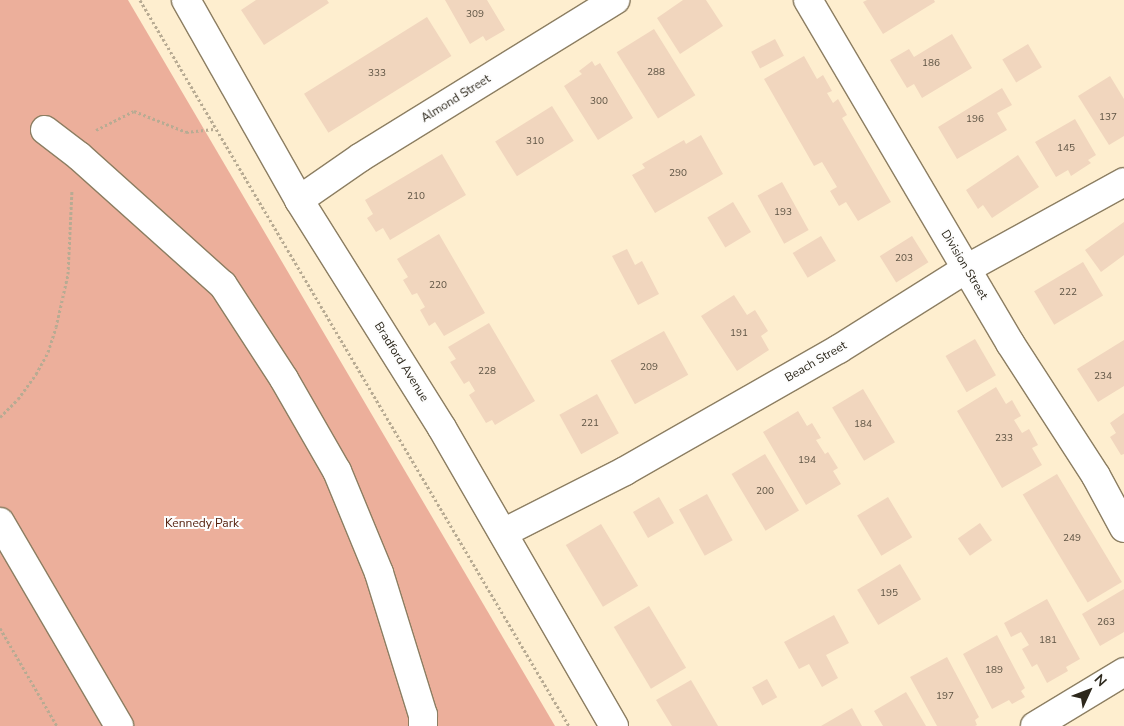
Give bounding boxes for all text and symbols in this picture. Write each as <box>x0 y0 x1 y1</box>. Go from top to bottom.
house number: 309 <box>466 9 484 21</box>
house number: 186 <box>922 58 940 70</box>
house number: 288 <box>647 67 665 79</box>
house number: 333 <box>368 68 386 80</box>
street label: Almond Street <box>419 72 493 126</box>
house number: 300 <box>590 96 608 108</box>
house number: 137 <box>1099 112 1117 124</box>
house number: 196 <box>966 114 984 126</box>
house number: 310 <box>526 136 544 148</box>
house number: 145 <box>1057 143 1075 155</box>
house number: 290 <box>669 168 687 180</box>
house number: 210 <box>407 191 425 203</box>
house number: 193 <box>774 207 792 219</box>
street label: Division Street <box>938 228 990 302</box>
house number: 203 <box>895 253 913 265</box>
house number: 220 <box>429 280 447 292</box>
house number: 222 <box>1059 287 1077 299</box>
street label: Bradford Avenue <box>371 319 431 405</box>
house number: 191 <box>730 328 748 340</box>
street label: Beach Street <box>782 339 850 385</box>
house number: 209 <box>640 362 658 374</box>
house number: 228 <box>478 366 496 378</box>
house number: 234 <box>1094 371 1112 383</box>
house number: 221 <box>581 418 599 430</box>
house number: 184 <box>854 419 872 431</box>
house number: 233 <box>995 433 1013 445</box>
house number: 194 <box>798 455 816 467</box>
house number: 200 <box>756 486 774 498</box>
park label: Kennedy Park <box>165 517 239 531</box>
house number: 249 <box>1063 533 1081 545</box>
house number: 195 <box>880 588 898 600</box>
house number: 263 <box>1097 617 1115 629</box>
house number: 181 <box>1039 635 1057 647</box>
house number: 189 <box>985 665 1003 677</box>
north arrow <box>1064 666 1114 716</box>
text: N <box>1090 670 1111 691</box>
house number: 197 <box>936 691 954 703</box>

